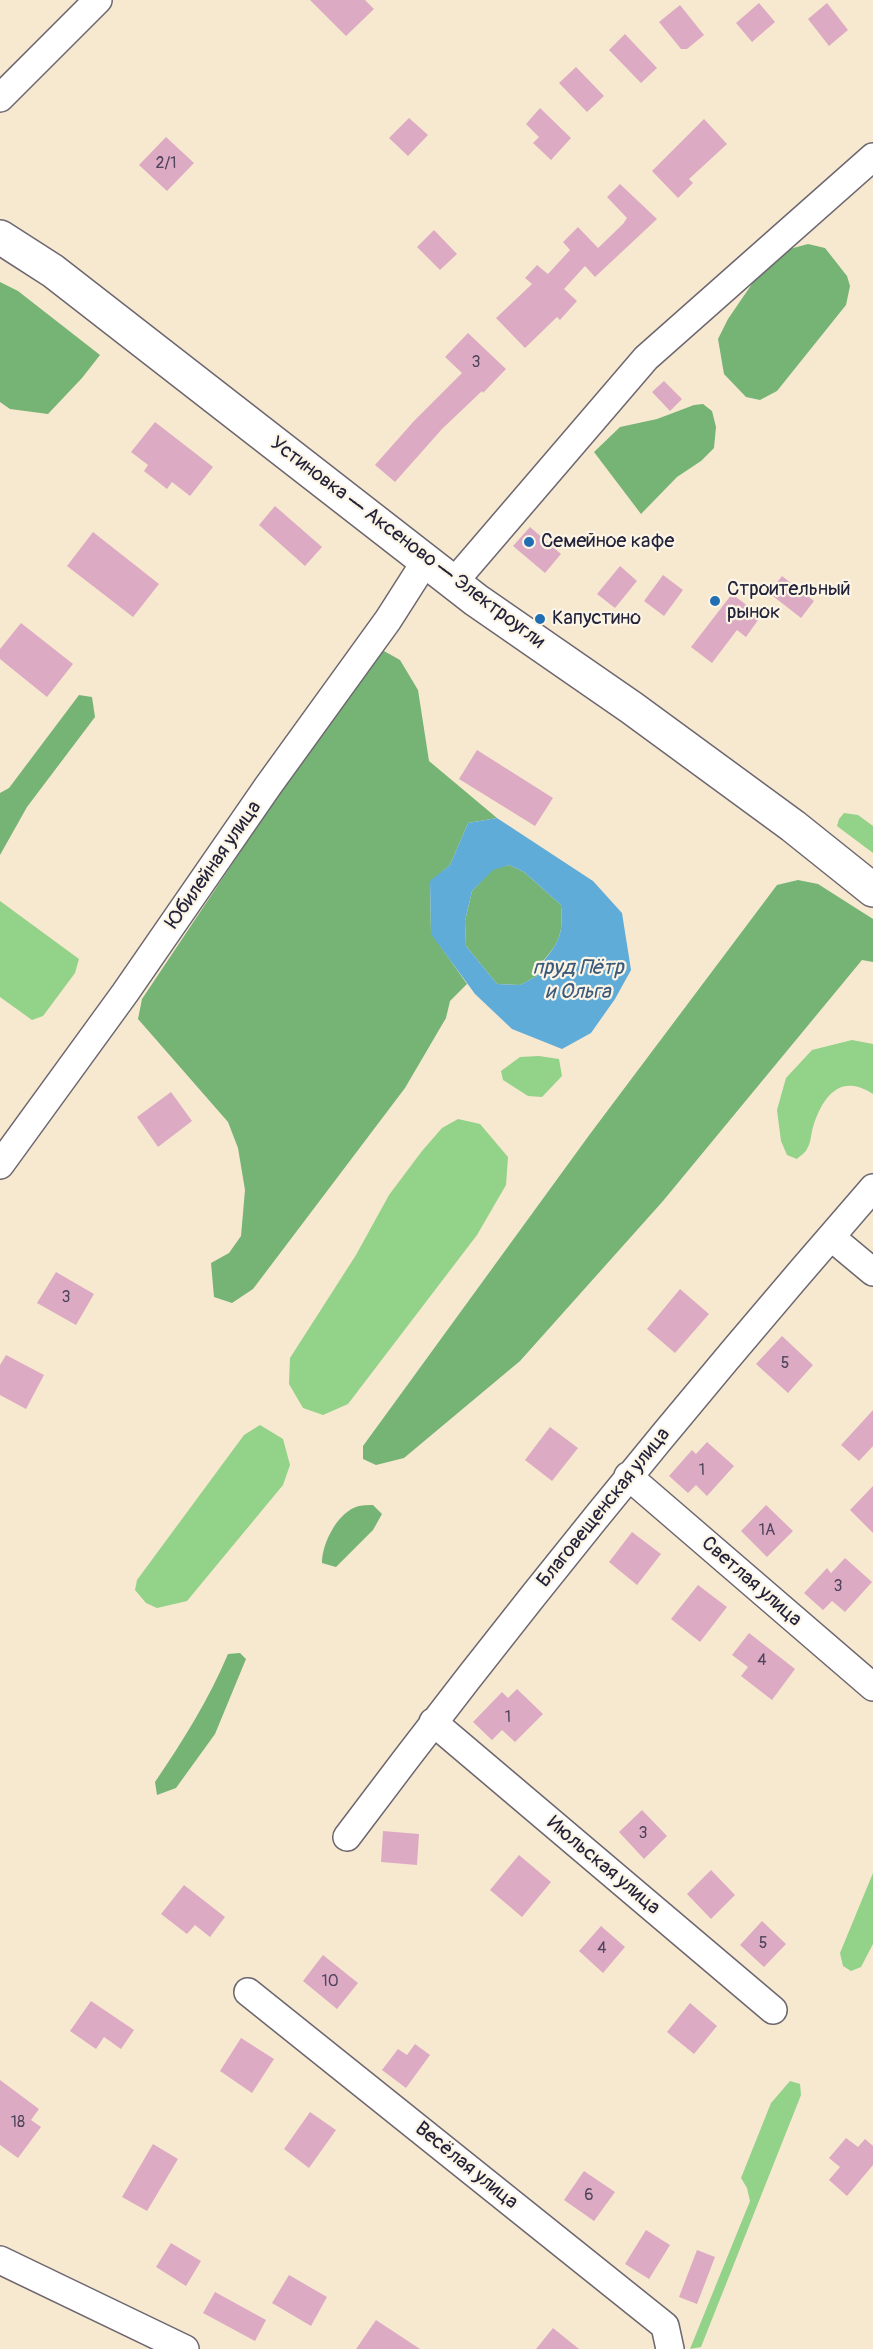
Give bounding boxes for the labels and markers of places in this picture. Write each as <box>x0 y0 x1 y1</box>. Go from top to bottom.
place label: Семейное кафе <box>541 530 674 554</box>
marker: Семейное кафе <box>522 535 536 549</box>
place label: Строительный рынок <box>727 578 850 625</box>
marker: Строительный рынок <box>708 594 722 608</box>
place label: Капустино <box>552 607 641 631</box>
marker: Капустино <box>533 612 547 626</box>

